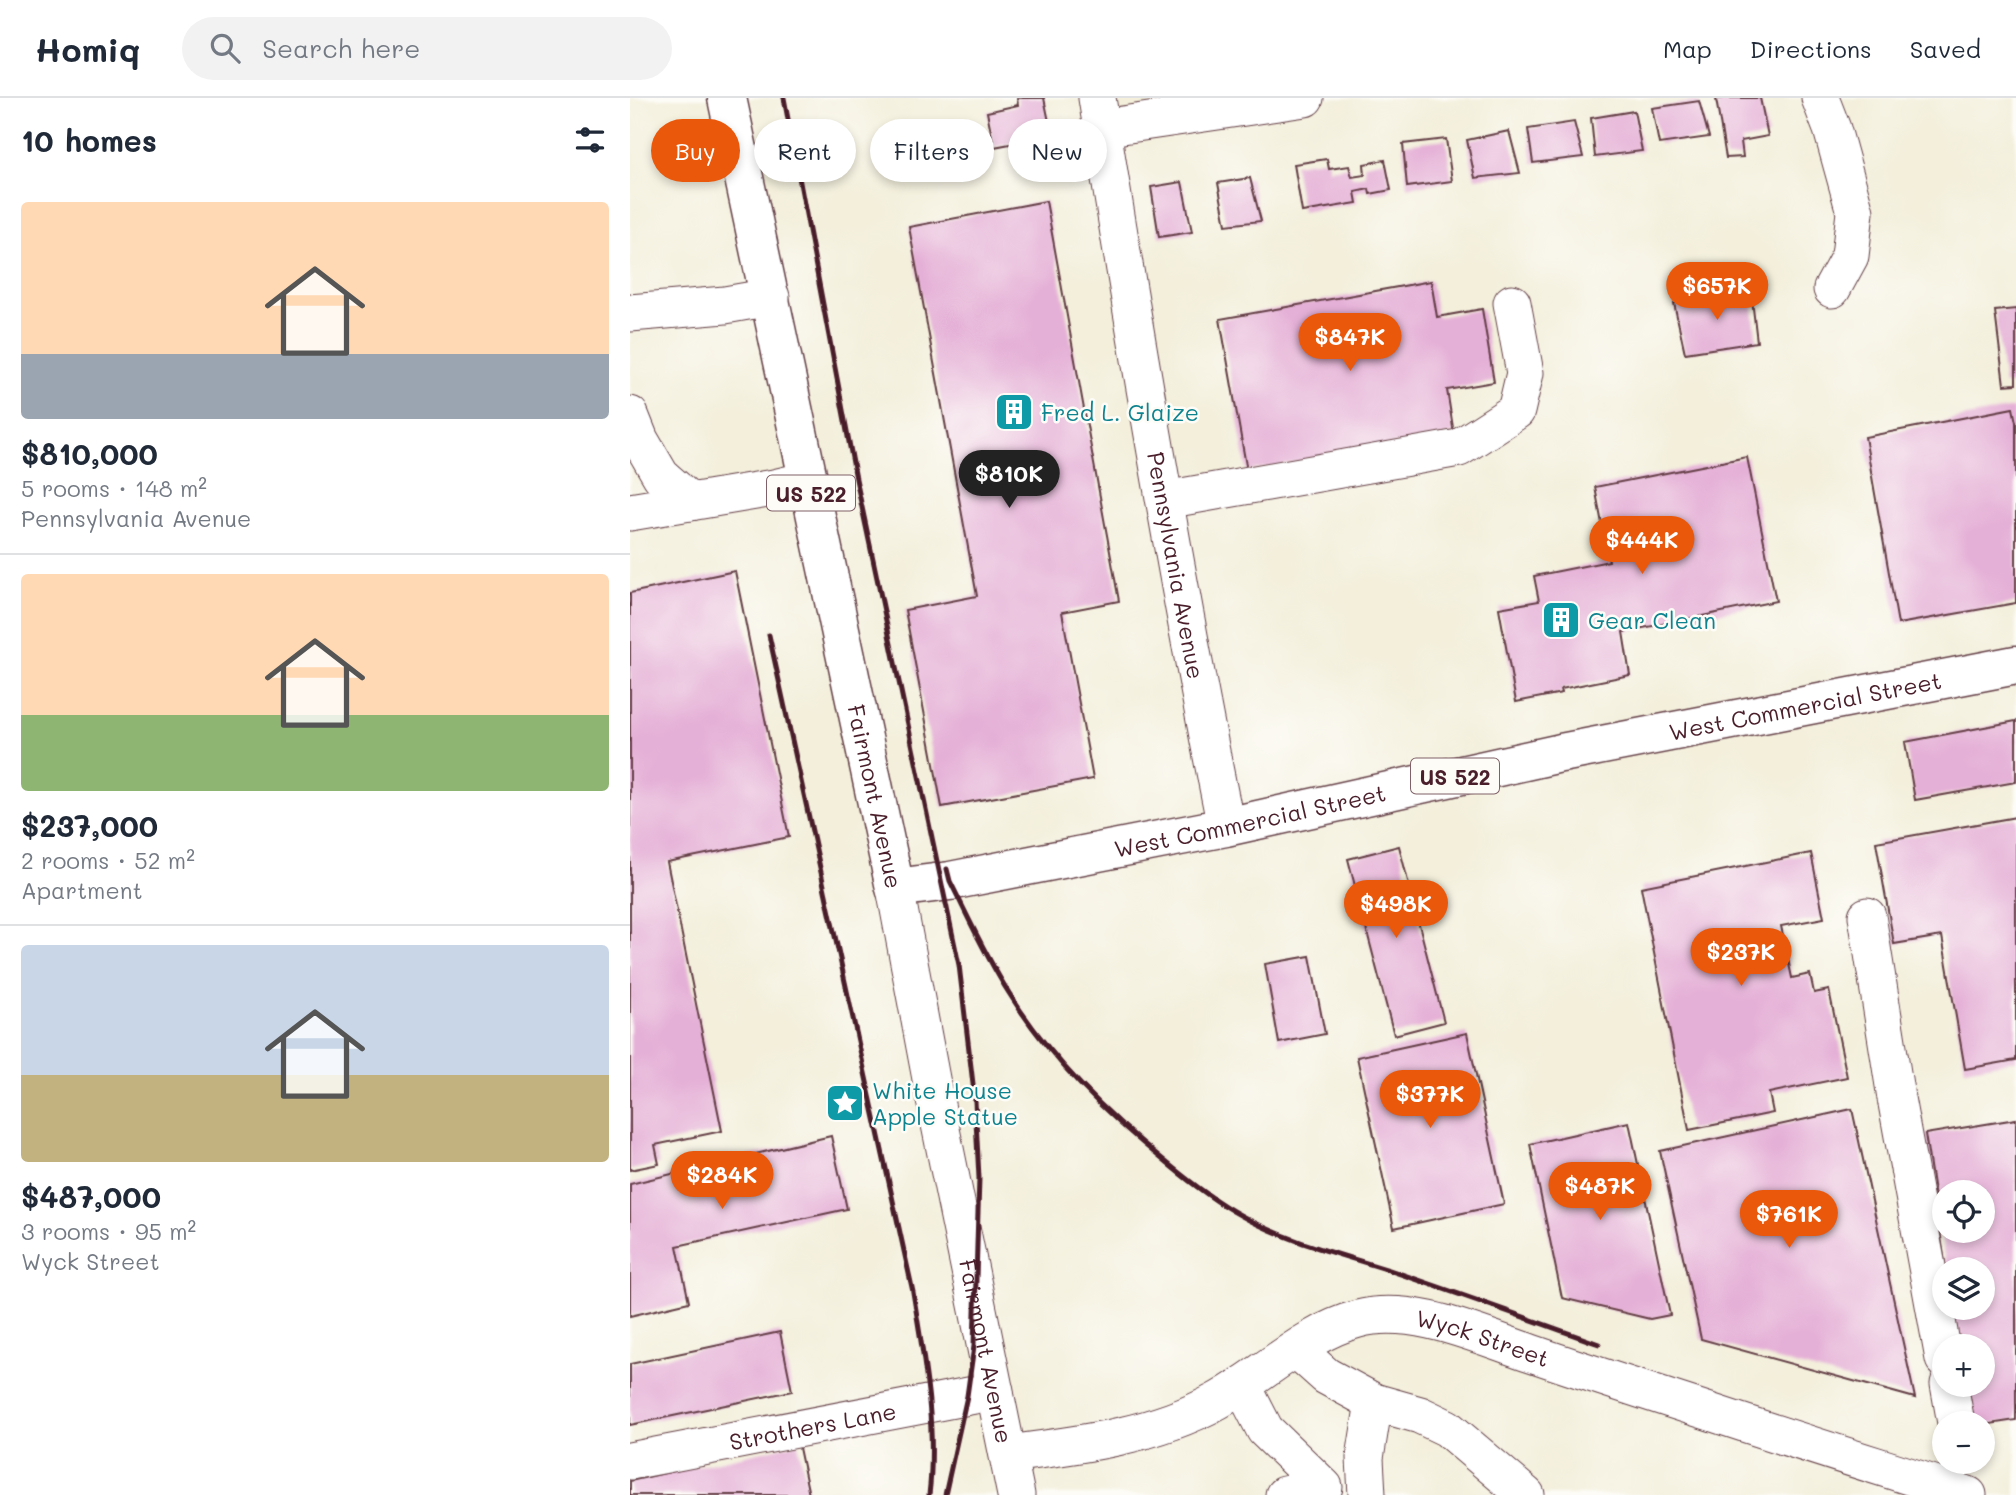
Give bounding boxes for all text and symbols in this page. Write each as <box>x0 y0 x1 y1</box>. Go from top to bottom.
search box <box>182 17 672 80</box>
text: Homiq <box>35 27 140 70</box>
icon: search <box>206 29 244 67</box>
text: Search here <box>262 31 420 65</box>
text: Map <box>1663 33 1712 64</box>
text: Directions <box>1750 33 1872 64</box>
text: Saved <box>1910 33 1981 64</box>
chip: Buy <box>651 119 740 182</box>
chip: Rent <box>754 119 856 182</box>
chip: Filters <box>870 119 994 182</box>
chip: New <box>1008 119 1107 182</box>
text: 10 homes <box>21 120 157 160</box>
icon: filters <box>571 121 609 159</box>
icon: home <box>252 248 378 374</box>
pin: $657K <box>1668 262 1766 322</box>
text: $657K <box>1682 270 1752 300</box>
pin: $847K <box>1301 314 1399 373</box>
text: $847K <box>1314 321 1386 351</box>
building icon: Fred L. Glaize <box>993 391 1035 433</box>
place label: Fred L. Glaize <box>1041 397 1199 427</box>
text: $810,000 <box>21 433 158 473</box>
street label: Pennsylvania Avenue <box>1141 449 1212 681</box>
pin: $810K <box>960 450 1058 510</box>
text: $810K <box>975 458 1043 488</box>
text: 5 rooms · 148 m² <box>21 473 207 503</box>
road number: US 522 <box>767 476 855 510</box>
text: Pennsylvania Avenue <box>21 503 251 533</box>
pin: $444K <box>1593 517 1691 576</box>
text: $444K <box>1605 524 1679 554</box>
building icon: Gear Clean <box>1540 599 1582 641</box>
place label: Gear Clean <box>1588 605 1716 635</box>
icon: home <box>252 620 378 746</box>
street label: West Commercial Street <box>1666 665 1944 747</box>
street label: Fairmont Avenue <box>841 701 910 891</box>
road number: US 522 <box>1411 758 1499 794</box>
street label: West Commercial Street <box>1111 777 1389 864</box>
text: $237,000 <box>21 805 158 845</box>
text: 2 rooms · 52 m² <box>21 845 195 875</box>
text: Apartment <box>21 875 143 905</box>
pin: $498K <box>1347 880 1445 940</box>
text: $498K <box>1360 888 1432 918</box>
pin: $237K <box>1692 928 1790 988</box>
text: $237K <box>1707 936 1775 966</box>
icon: home <box>252 991 378 1117</box>
pin: $377K <box>1381 1070 1479 1130</box>
place label: White House Apple Statue <box>872 1075 1018 1131</box>
text: $377K <box>1396 1078 1464 1108</box>
place icon: White House Apple Statue <box>824 1082 866 1124</box>
pin: $284K <box>673 1152 771 1211</box>
text: $284K <box>686 1159 758 1189</box>
pin: $487K <box>1551 1162 1649 1222</box>
text: $487K <box>1564 1170 1636 1200</box>
text: $487,000 <box>21 1176 161 1216</box>
map controls <box>1932 1180 1995 1474</box>
button: locate <box>1932 1180 1995 1243</box>
pin: $761K <box>1740 1190 1838 1250</box>
text: $761K <box>1756 1198 1822 1228</box>
text: 3 rooms · 95 m² <box>21 1216 196 1246</box>
text: Wyck Street <box>21 1246 160 1276</box>
street label: Fairmont Avenue <box>953 1256 1020 1446</box>
button: layers <box>1932 1257 1995 1320</box>
street label: Wyck Street <box>1413 1303 1553 1373</box>
button: + <box>1932 1334 1995 1397</box>
street label: Strothers Lane <box>727 1395 899 1457</box>
button: − <box>1932 1411 1995 1474</box>

